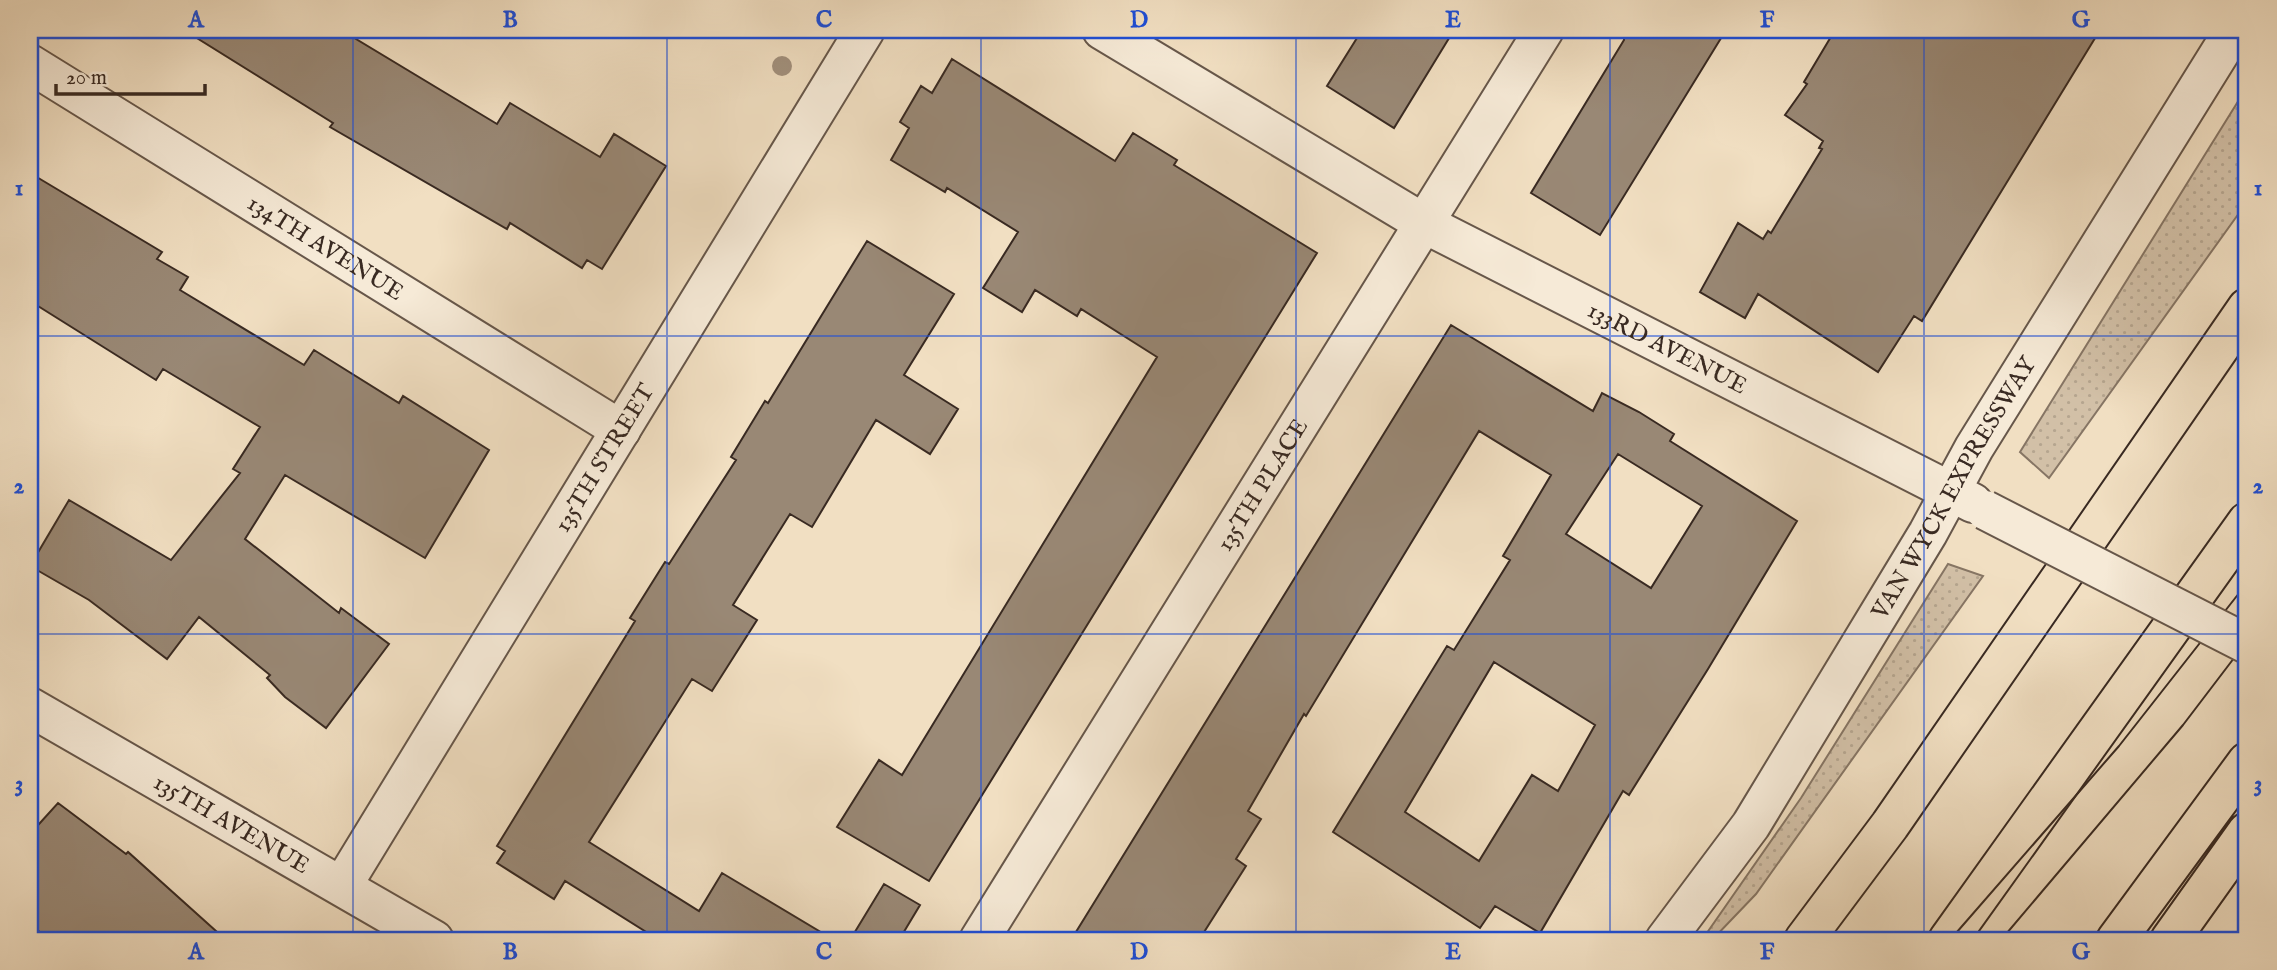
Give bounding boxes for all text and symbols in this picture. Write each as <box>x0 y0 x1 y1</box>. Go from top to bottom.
text: A <box>187 6 205 35</box>
text: B <box>502 6 518 35</box>
text: C <box>816 6 833 35</box>
text: D <box>1130 6 1148 35</box>
text: E <box>1445 6 1461 35</box>
text: F <box>1760 6 1775 35</box>
text: G <box>2072 6 2091 35</box>
scale bar <box>56 52 205 96</box>
text: 20 m <box>66 65 107 92</box>
text: 1 <box>15 174 23 203</box>
text: 1 <box>2254 174 2262 203</box>
street label: 134TH AVENUE <box>241 188 409 309</box>
street label: 133RD AVENUE <box>1582 295 1752 402</box>
street label: VAN WYCK EXPRESSWAY <box>1865 350 2045 626</box>
street label: 135TH STREET <box>548 378 662 538</box>
street label: 135TH PLACE <box>1210 413 1316 558</box>
text: 2 <box>14 472 25 501</box>
text: 2 <box>2253 472 2264 501</box>
street label: 135TH AVENUE <box>147 768 315 882</box>
text: 3 <box>15 770 23 799</box>
text: 3 <box>2254 770 2262 799</box>
text: A <box>187 938 205 967</box>
text: B <box>502 938 518 967</box>
text: C <box>816 938 833 967</box>
text: D <box>1130 938 1148 967</box>
text: E <box>1445 938 1461 967</box>
text: F <box>1760 938 1775 967</box>
text: G <box>2072 938 2091 967</box>

